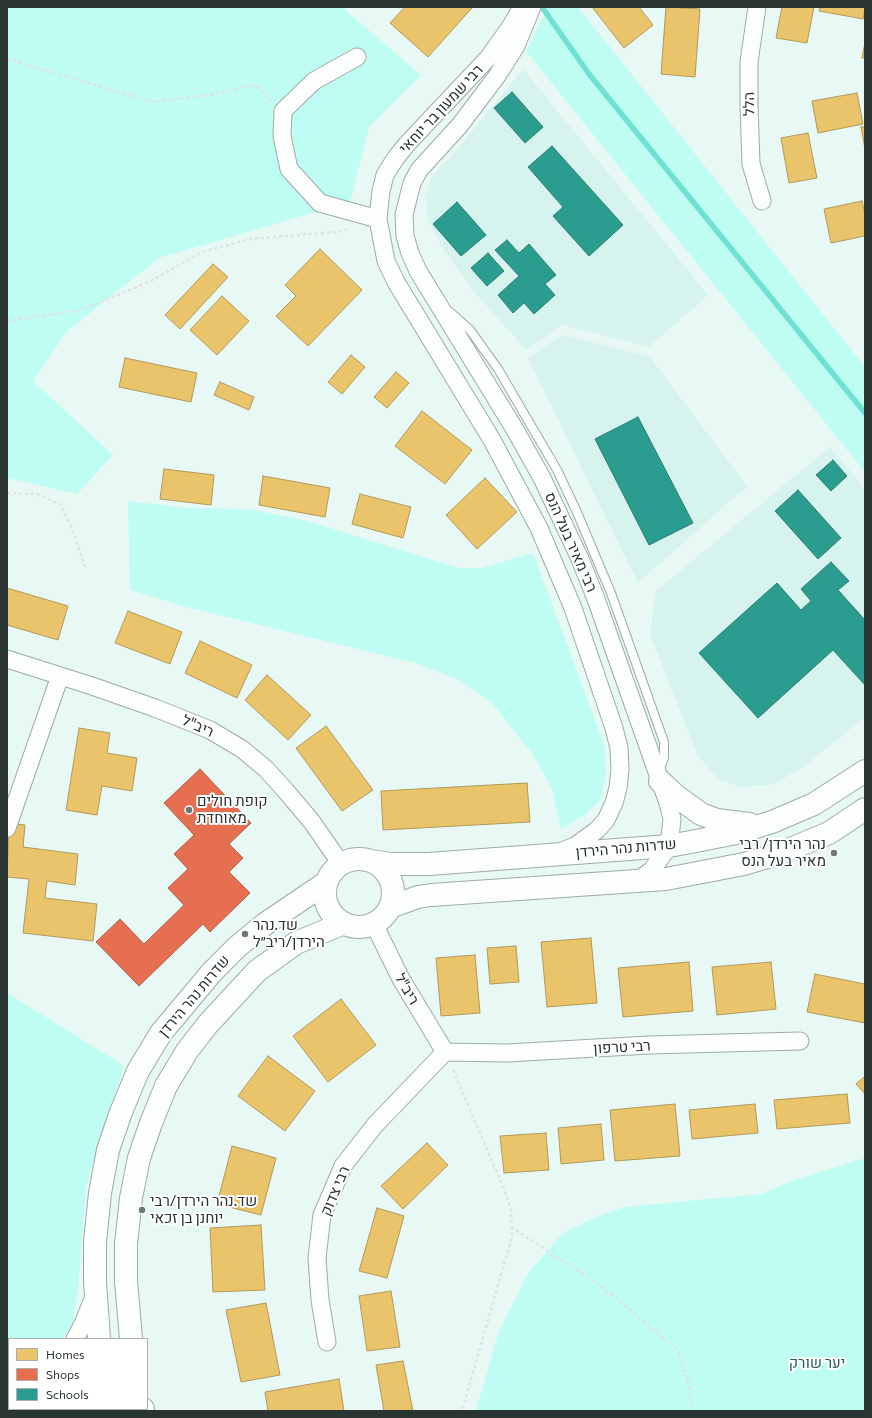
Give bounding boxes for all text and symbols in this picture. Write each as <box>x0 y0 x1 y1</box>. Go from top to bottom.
street label: רבי שמעון בר יוחאי <box>395 61 487 157</box>
street label: הלל <box>740 92 758 116</box>
street label: רבי מאיר בעל הנס <box>541 489 601 595</box>
street label: ריב"ל <box>179 711 217 741</box>
place label: קופת חולים מאוחדת <box>197 792 268 827</box>
marker: קופת חולים מאוחדת <box>184 805 194 815</box>
street label: שדרות נהר הירדן <box>575 835 677 861</box>
place label: נהר הירדן/ רבי מאיר בעל הנס <box>739 835 826 870</box>
marker: נהר הירדן/ רבי מאיר בעל הנס <box>829 848 839 858</box>
place label: שד.נהר הירדן/ריב״ל <box>253 916 325 951</box>
marker: שד.נהר הירדן/ריב״ל <box>240 929 250 939</box>
street label: שדרות נהר הירדן <box>155 952 233 1040</box>
street label: ריב"ל <box>391 970 423 1008</box>
street label: רבי טרפון <box>593 1037 651 1057</box>
street label: רבי צדוק <box>316 1163 354 1219</box>
place label: שד.נהר הירדן/רבי יוחנן בן זכאי <box>150 1192 257 1227</box>
marker: שד.נהר הירדן/רבי יוחנן בן זכאי <box>137 1205 147 1215</box>
legend <box>8 1338 148 1410</box>
text: Homes <box>46 1347 84 1361</box>
park label: יער שורק <box>789 1354 845 1372</box>
text: Shops <box>46 1367 80 1381</box>
text: Schools <box>46 1387 89 1401</box>

